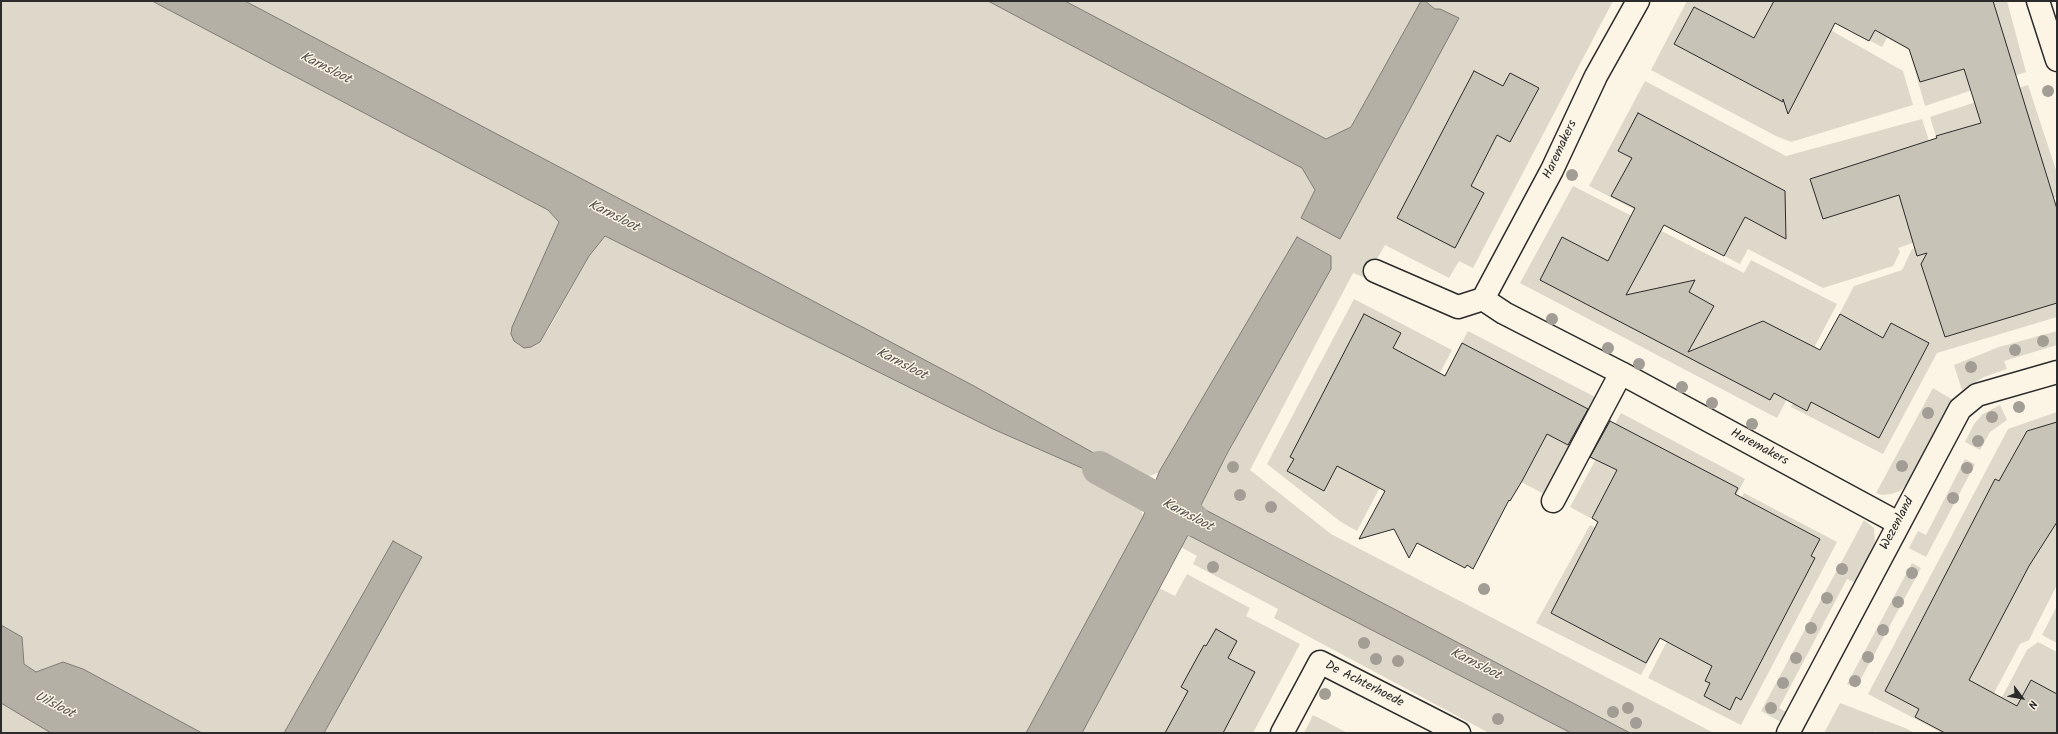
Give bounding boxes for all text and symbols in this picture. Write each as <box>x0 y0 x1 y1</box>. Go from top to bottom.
water label: Karnsloot <box>297 49 353 89</box>
street label: Haremakers <box>1541 118 1581 182</box>
water label: Karnsloot <box>585 197 641 237</box>
water label: Karnsloot <box>873 345 929 385</box>
street label: Haremakers <box>1727 426 1791 470</box>
street label: Wezenland <box>1878 495 1918 553</box>
water label: Karnsloot <box>1159 496 1215 536</box>
water label: Karnsloot <box>1447 645 1503 685</box>
street label: De Achterhoede <box>1322 658 1406 712</box>
north arrow <box>2002 678 2042 718</box>
water label: Uilsloot <box>31 689 77 723</box>
text: N <box>2023 697 2042 712</box>

